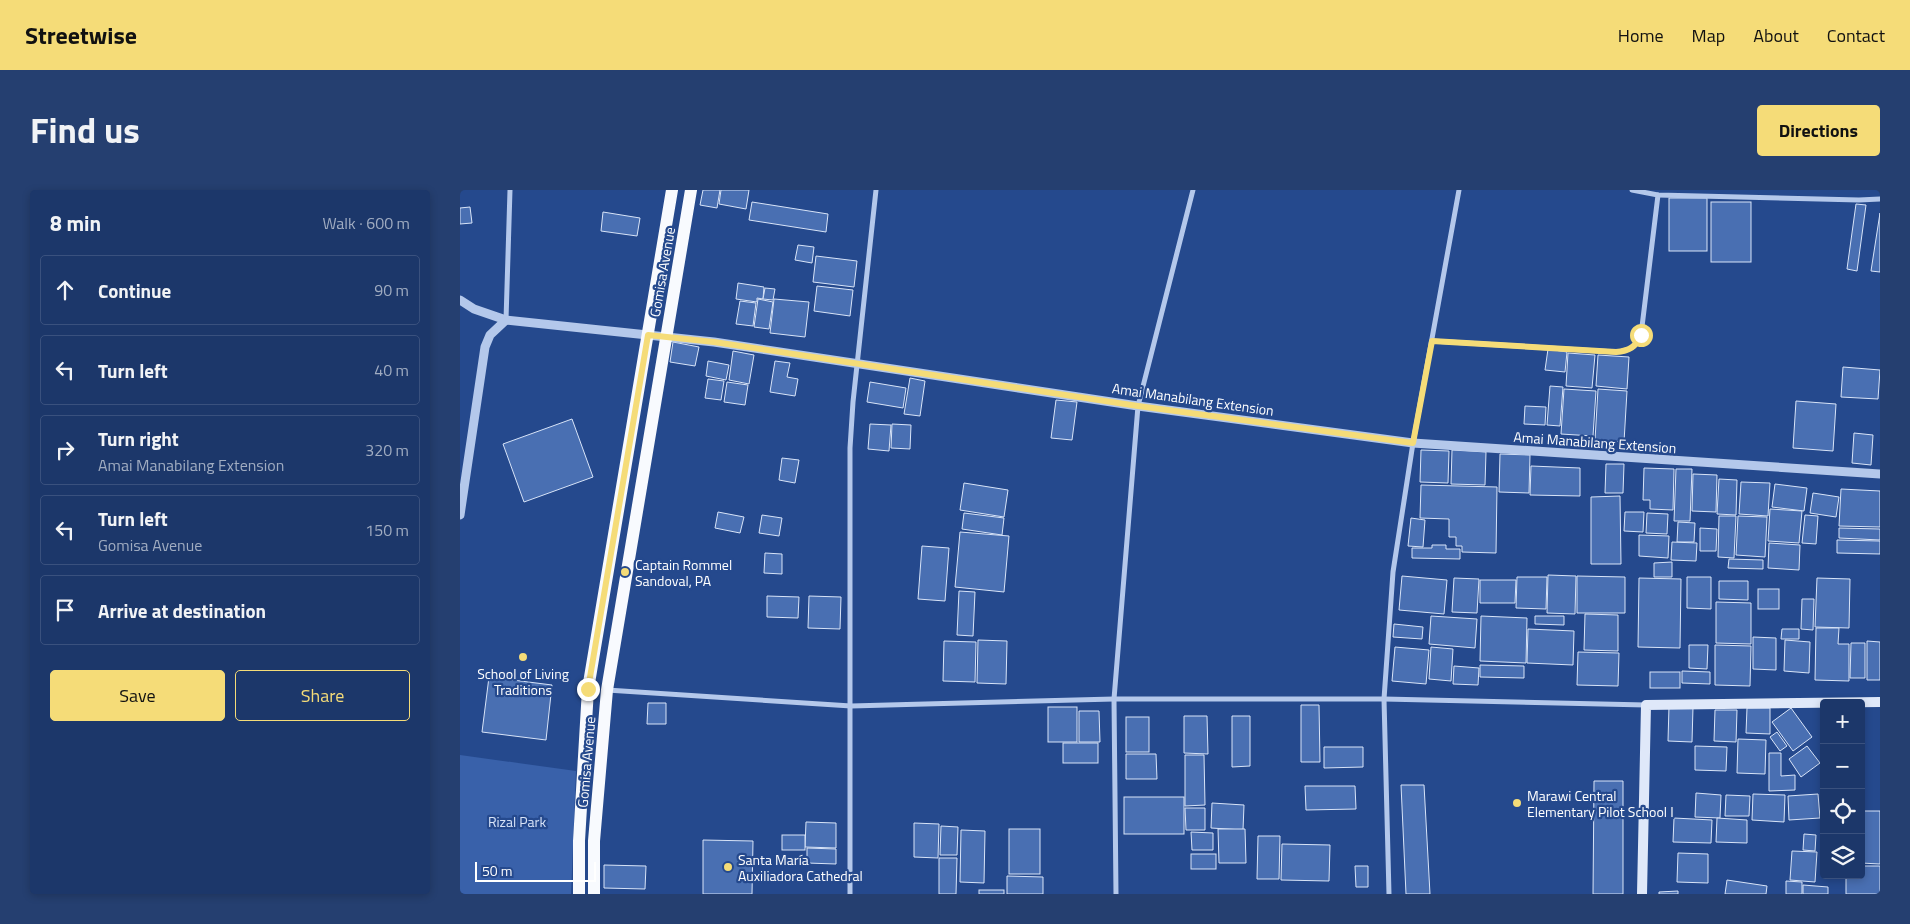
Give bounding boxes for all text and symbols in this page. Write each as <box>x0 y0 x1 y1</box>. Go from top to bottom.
text: Streetwise <box>25 17 137 53</box>
text: Home <box>1618 22 1664 49</box>
text: Map <box>1692 22 1725 49</box>
text: About <box>1753 22 1799 49</box>
text: Contact <box>1827 22 1885 49</box>
text: Find us <box>30 103 140 157</box>
button: Directions <box>1757 105 1880 156</box>
text: 8 min <box>50 207 101 239</box>
text: Walk · 600 m <box>322 211 410 235</box>
street label: Gomisa Avenue <box>644 225 680 319</box>
icon: ahead <box>51 276 79 304</box>
text: Continue <box>98 276 171 305</box>
text: 90 m <box>374 278 409 302</box>
route start <box>1630 324 1653 347</box>
icon: left <box>51 356 79 384</box>
text: Turn left <box>98 356 168 385</box>
text: 40 m <box>374 358 409 382</box>
street label: Amai Manabilang Extension <box>1111 377 1275 421</box>
text: Turn right <box>98 424 179 453</box>
street label: Amai Manabilang Extension <box>1513 426 1677 458</box>
icon: right <box>51 436 79 464</box>
text: 320 m <box>365 438 409 462</box>
text: Amai Manabilang Extension <box>98 453 284 477</box>
text: Turn left <box>98 504 168 533</box>
icon: left <box>51 516 79 544</box>
text: 150 m <box>365 518 409 542</box>
text: Gomisa Avenue <box>98 533 202 557</box>
place label: Captain Rommel Sandoval, PA <box>635 554 732 591</box>
marker: Captain Rommel Sandoval, PA <box>619 566 631 578</box>
icon: arrive <box>51 596 79 624</box>
text: Arrive at destination <box>98 596 266 625</box>
marker: School of Living Traditions <box>517 651 529 663</box>
place label: School of Living Traditions <box>477 663 569 700</box>
button: Save <box>50 670 225 721</box>
button: Share <box>235 670 410 721</box>
route end <box>577 678 600 701</box>
map controls <box>1820 699 1865 879</box>
button: + <box>1820 699 1865 744</box>
street label: Gomisa Avenue <box>572 716 600 808</box>
button: − <box>1820 744 1865 789</box>
place label: Marawi Central Elementary Pilot School I <box>1527 785 1674 822</box>
button: locate <box>1820 789 1865 834</box>
marker: Marawi Central Elementary Pilot School I <box>1511 797 1523 809</box>
park label: Rizal Park <box>488 811 546 832</box>
button: layers <box>1820 834 1865 879</box>
place label: Santa María Auxiliadora Cathedral <box>738 849 863 886</box>
scale bar <box>475 859 596 882</box>
text: 50 m <box>482 860 512 881</box>
marker: Santa María Auxiliadora Cathedral <box>722 861 734 873</box>

